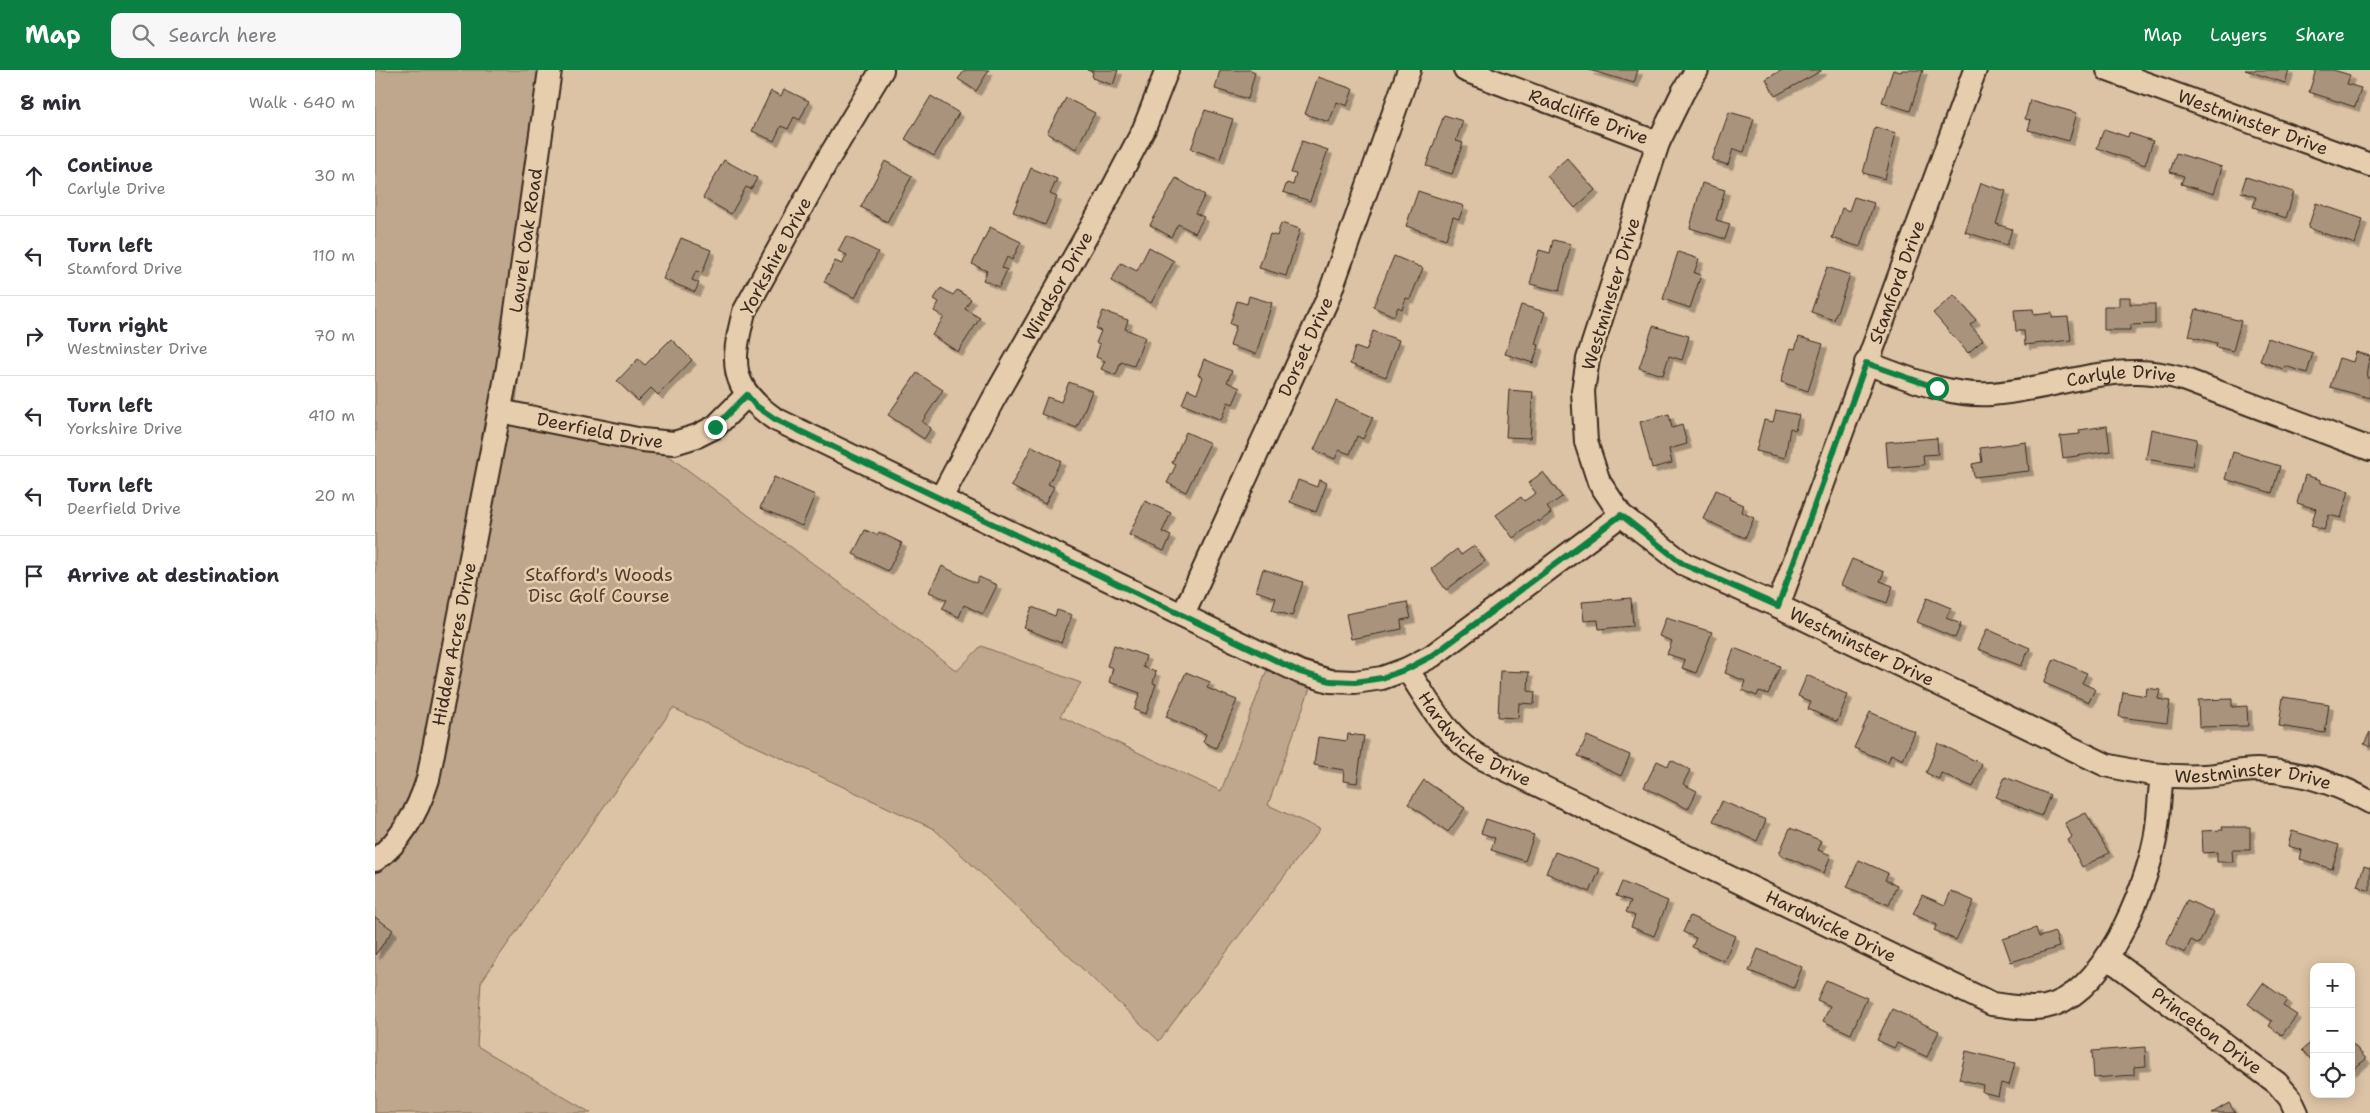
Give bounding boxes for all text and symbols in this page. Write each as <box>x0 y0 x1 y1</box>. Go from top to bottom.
search box <box>111 13 461 58</box>
text: Map <box>25 19 81 51</box>
icon: search <box>129 21 157 49</box>
text: Search here <box>169 23 277 48</box>
text: Map <box>2144 23 2182 47</box>
text: Layers <box>2210 23 2267 47</box>
text: Share <box>2295 23 2345 47</box>
street label: Radcliffe Drive <box>1525 83 1652 150</box>
street label: Westminster Drive <box>2174 84 2331 161</box>
text: 8 min <box>20 89 81 117</box>
text: Walk · 640 m <box>249 92 355 113</box>
text: Continue <box>67 153 153 178</box>
icon: ahead <box>20 162 48 190</box>
text: 30 m <box>314 165 355 186</box>
street label: Laurel Oak Road <box>504 167 548 314</box>
text: Carlyle Drive <box>67 178 166 199</box>
street label: Yorkshire Drive <box>735 193 817 319</box>
street label: Westminster Drive <box>1576 215 1646 373</box>
street label: Stamford Drive <box>1863 217 1931 347</box>
street label: Windsor Drive <box>1017 227 1099 345</box>
text: Turn left <box>67 233 153 258</box>
icon: left <box>20 242 48 270</box>
text: 110 m <box>312 245 355 266</box>
text: Stamford Drive <box>67 258 183 279</box>
street label: Dorset Drive <box>1273 293 1339 400</box>
text: Turn right <box>67 313 168 338</box>
icon: right <box>20 322 48 350</box>
text: 70 m <box>314 325 355 346</box>
text: Westminster Drive <box>67 338 208 359</box>
street label: Carlyle Drive <box>2064 360 2179 393</box>
route start <box>1926 377 1949 400</box>
text: Turn left <box>67 393 153 418</box>
icon: left <box>20 402 48 430</box>
text: 410 m <box>308 405 355 426</box>
street label: Deerfield Drive <box>535 407 664 454</box>
route end <box>704 416 727 439</box>
text: Yorkshire Drive <box>67 418 183 439</box>
text: Turn left <box>67 473 153 498</box>
icon: left <box>20 482 48 510</box>
text: 20 m <box>314 485 355 506</box>
text: Deerfield Drive <box>67 498 181 519</box>
street label: Hidden Acres Drive <box>427 560 482 728</box>
icon: arrive <box>20 562 48 590</box>
text: Arrive at destination <box>67 563 279 588</box>
park label: Stafford's Woods Disc Golf Course <box>525 563 673 608</box>
street label: Westminster Drive <box>1785 601 1938 692</box>
street label: Hardwicke Drive <box>1412 687 1535 792</box>
street label: Westminster Drive <box>2174 758 2335 795</box>
street label: Hardwicke Drive <box>1762 885 1900 968</box>
map controls <box>2310 963 2355 1098</box>
button: + <box>2310 963 2355 1008</box>
street label: Princeton Drive <box>2146 982 2267 1080</box>
button: − <box>2310 1008 2355 1053</box>
button: locate <box>2310 1053 2355 1098</box>

